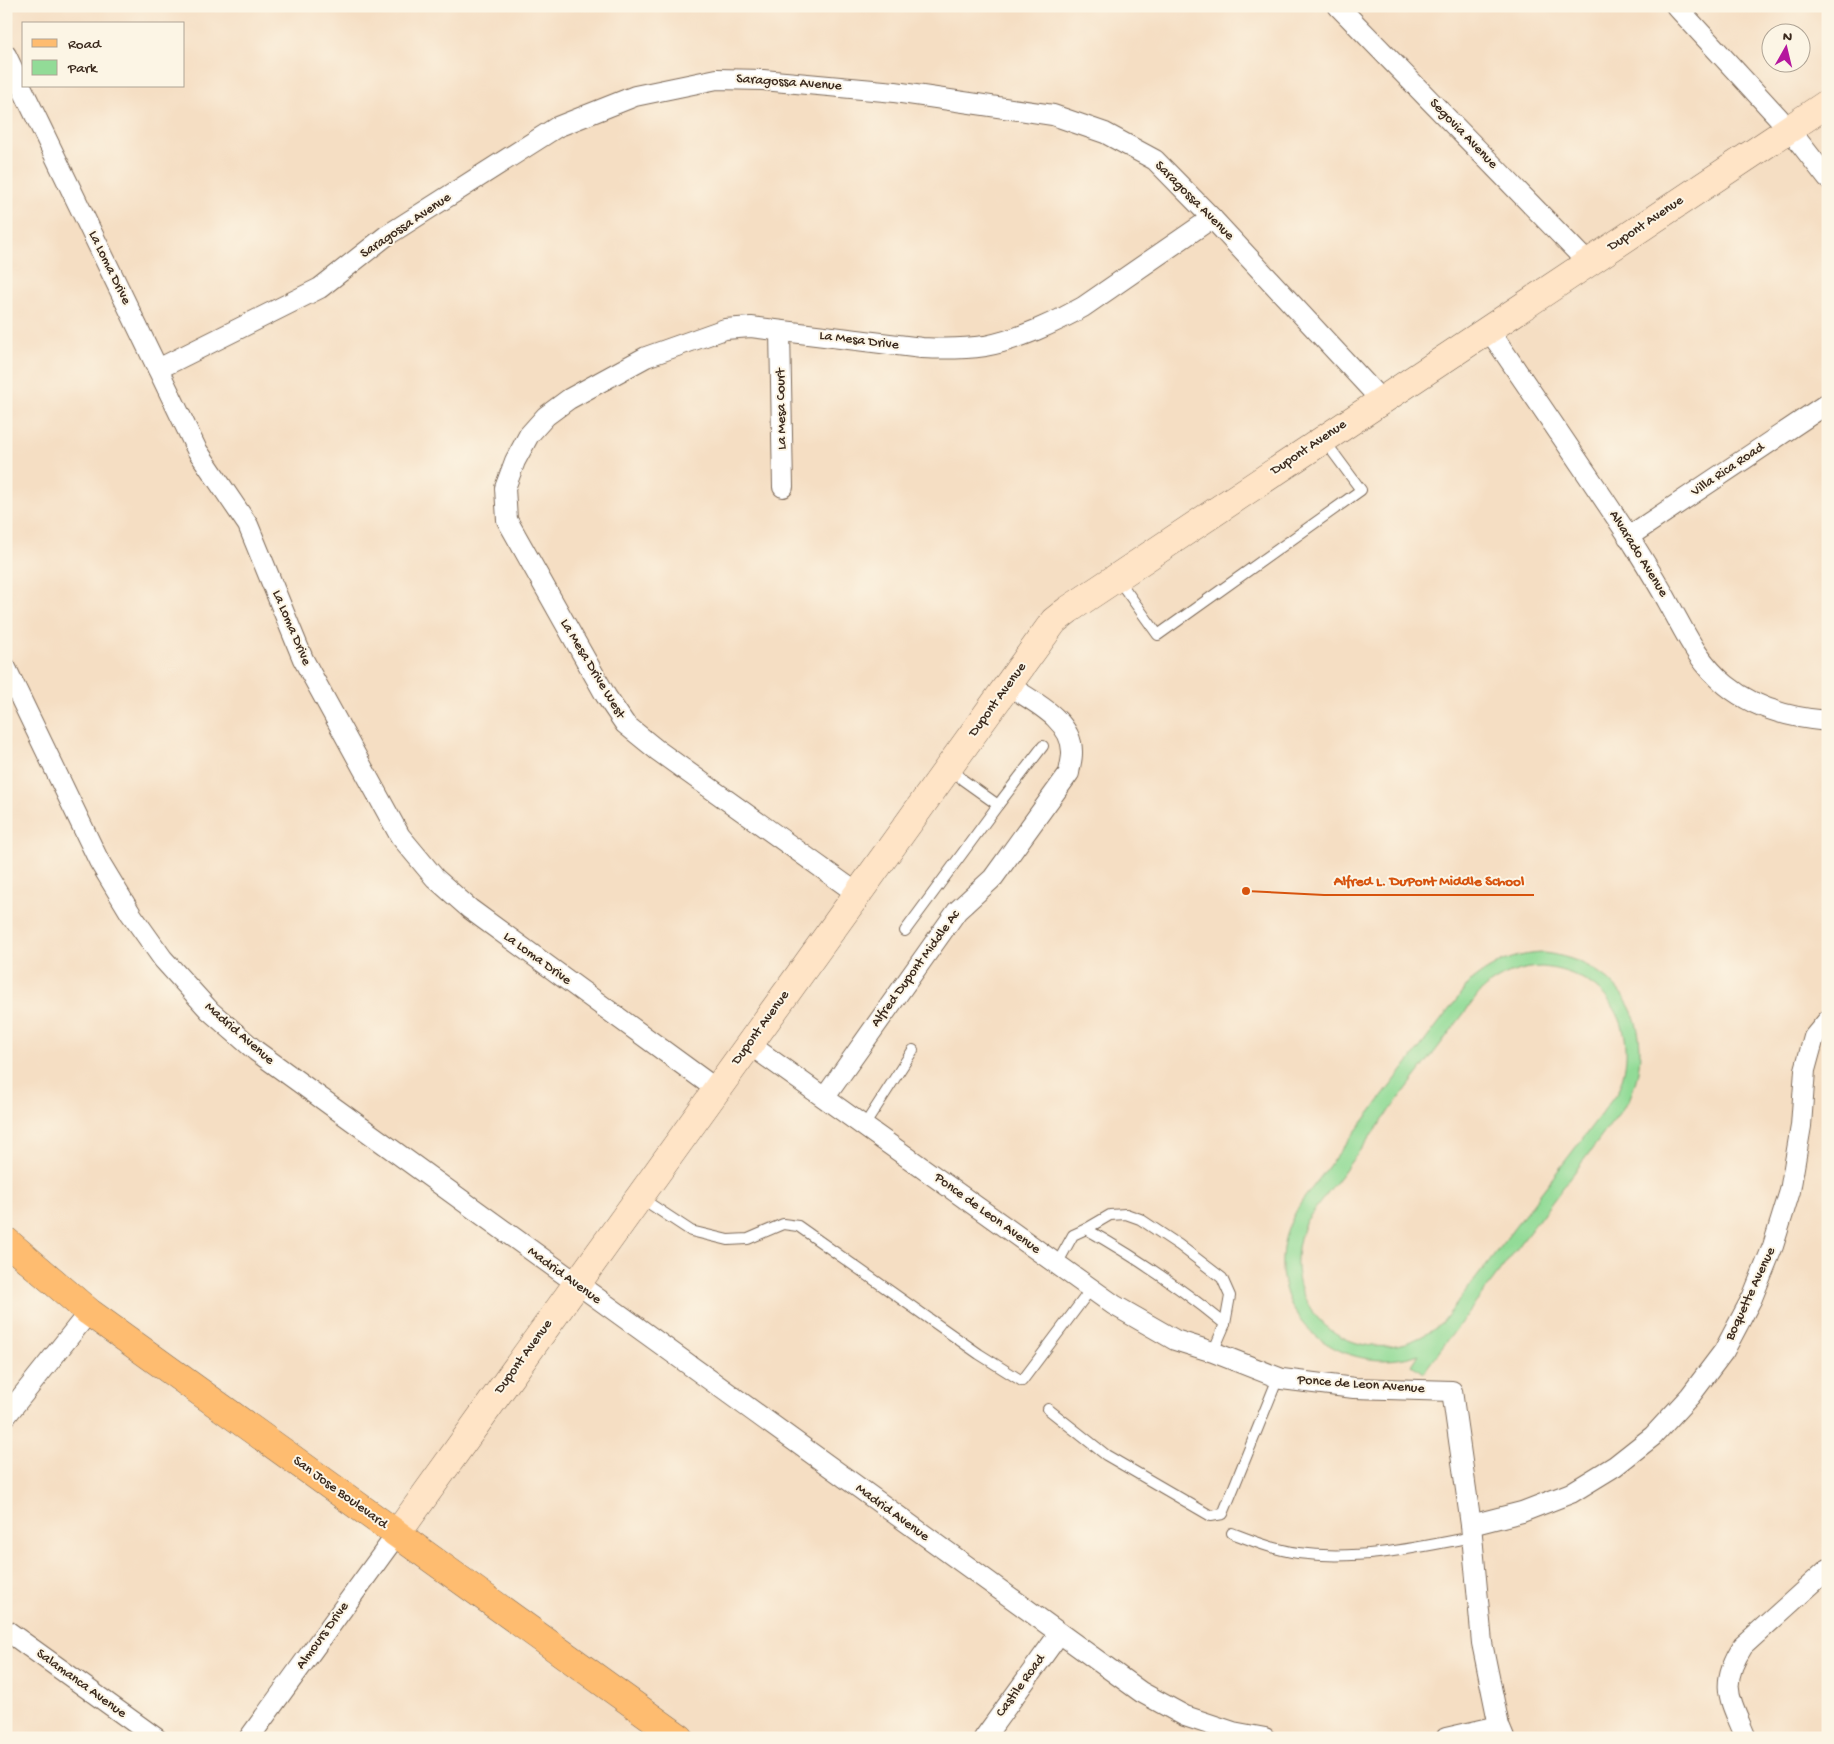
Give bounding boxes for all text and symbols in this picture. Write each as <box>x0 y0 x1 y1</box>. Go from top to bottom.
legend <box>22 22 185 88</box>
north arrow <box>1762 22 1812 72</box>
text: N <box>1782 29 1793 47</box>
text: Road <box>68 36 102 54</box>
text: Park <box>67 60 98 78</box>
street label: Saragossa Avenue <box>736 71 843 95</box>
street label: Segovia Avenue <box>1425 95 1501 173</box>
street label: Saragossa Avenue <box>1151 158 1238 245</box>
street label: Saragossa Avenue <box>357 189 455 263</box>
street label: Dupont Avenue <box>1604 192 1688 256</box>
street label: La Loma Drive <box>84 228 135 308</box>
street label: La Mesa Drive <box>818 328 900 354</box>
street label: La Mesa Court <box>773 367 791 450</box>
street label: Dupont Avenue <box>1267 416 1351 480</box>
street label: Villa Rica Road <box>1687 438 1769 501</box>
street label: Alvarado Avenue <box>1605 508 1672 601</box>
street label: La Loma Drive <box>268 588 315 669</box>
street label: La Mesa Drive West <box>556 616 629 723</box>
street label: Dupont Avenue <box>965 659 1031 741</box>
callout: Alfred L. DuPont Middle School <box>1324 865 1534 895</box>
text: Alfred L. DuPont Middle School <box>1333 873 1525 891</box>
street label: Alfred Dupont Middle Ac <box>868 906 965 1031</box>
street label: La Loma Drive <box>500 929 575 990</box>
street label: Dupont Avenue <box>728 987 794 1069</box>
street label: Madrid Avenue <box>200 999 278 1070</box>
street label: Ponce de Leon Avenue <box>930 1169 1044 1259</box>
street label: Madrid Avenue <box>524 1243 605 1309</box>
street label: Boquette Avenue <box>1722 1244 1780 1344</box>
street label: Dupont Avenue <box>491 1316 557 1398</box>
street label: Ponce de Leon Avenue <box>1296 1372 1426 1398</box>
street label: San Jose Boulevard <box>289 1453 392 1534</box>
street label: Madrid Avenue <box>852 1480 933 1546</box>
street label: Almours Drive <box>293 1598 354 1673</box>
street label: Salamanca Avenue <box>33 1646 130 1723</box>
street label: Castile Road <box>993 1650 1051 1721</box>

